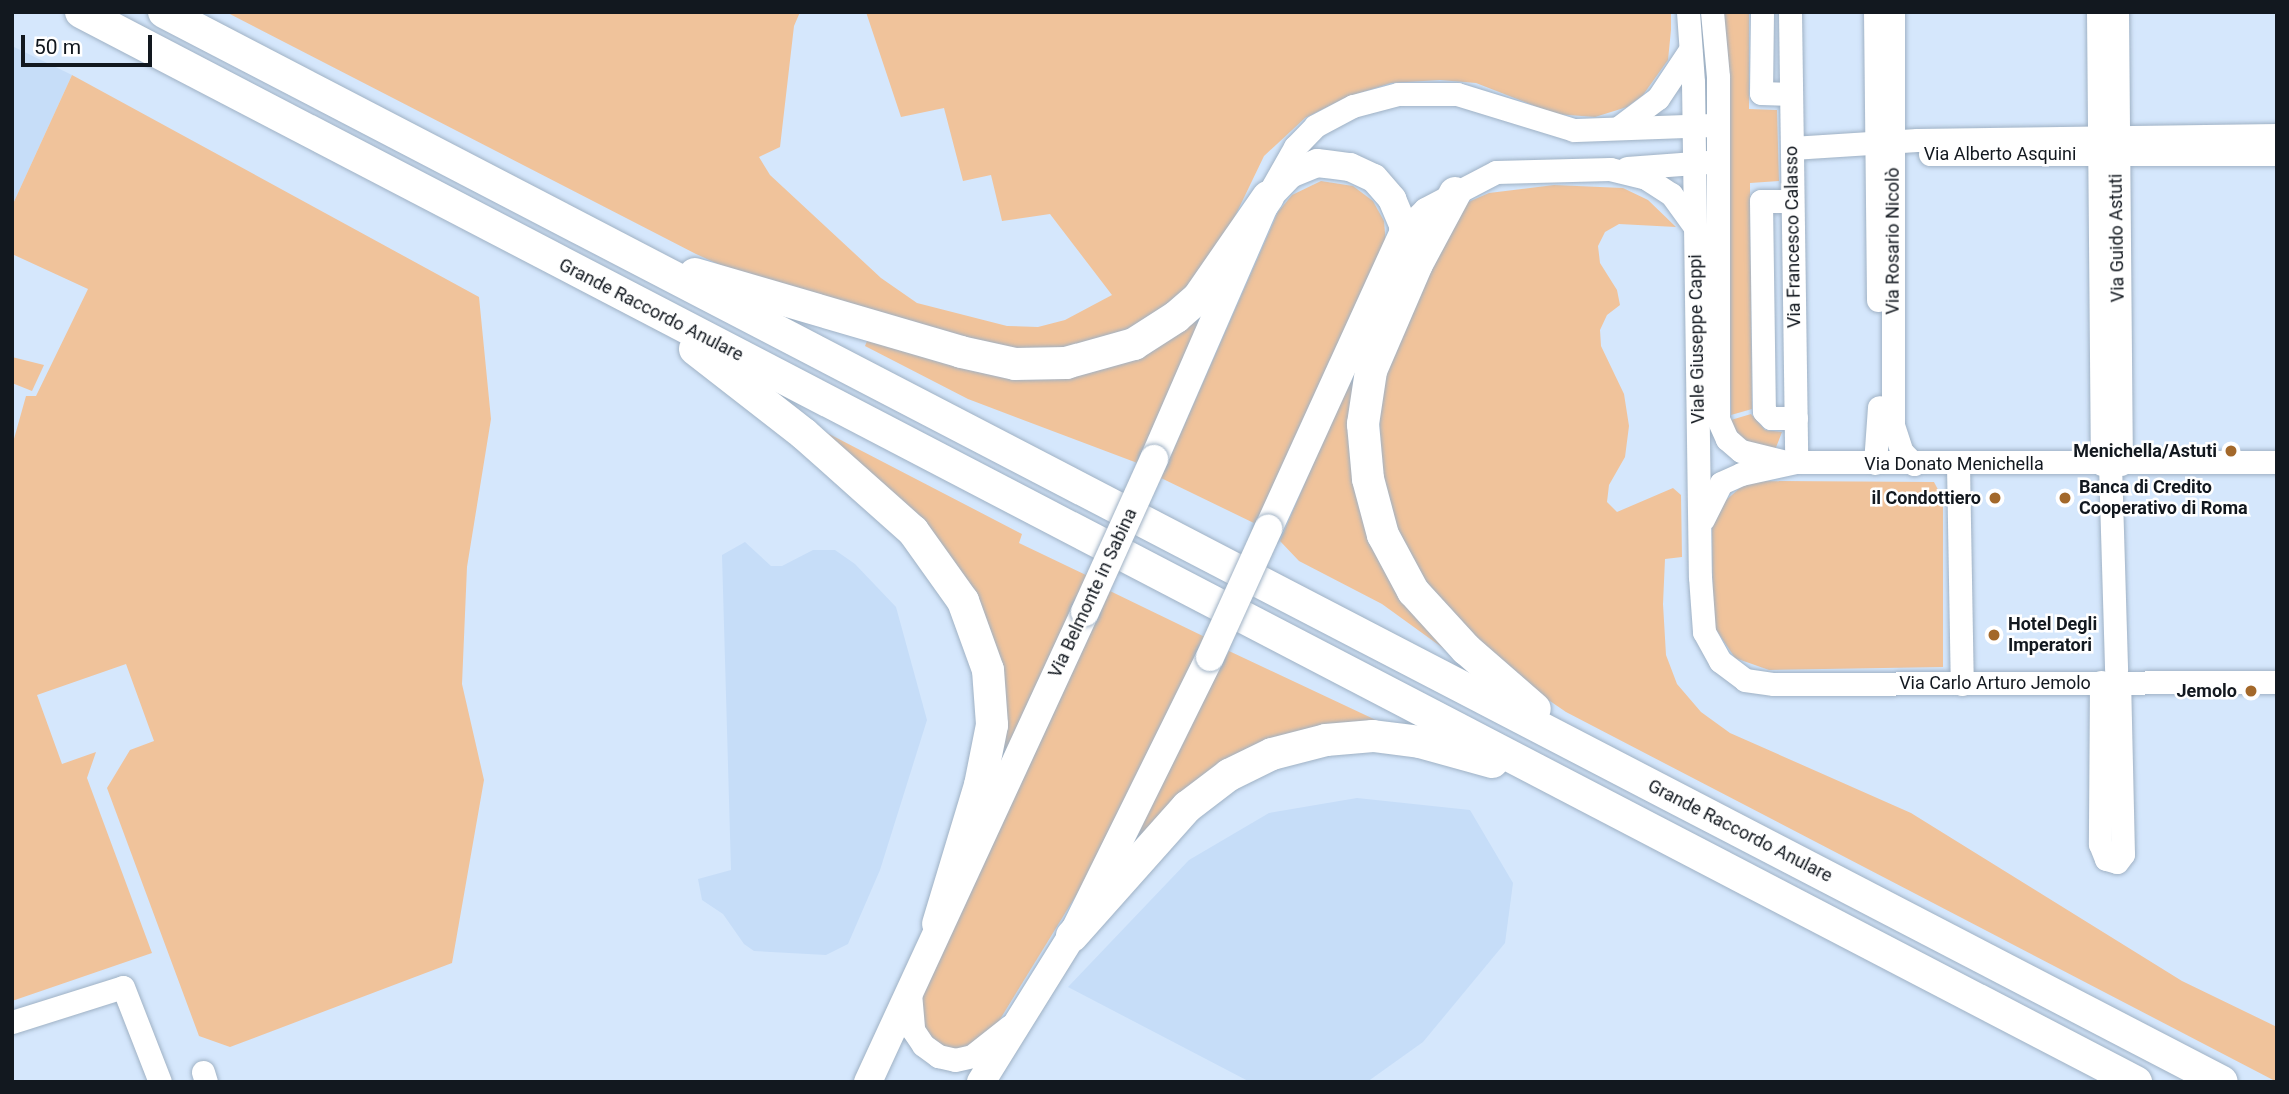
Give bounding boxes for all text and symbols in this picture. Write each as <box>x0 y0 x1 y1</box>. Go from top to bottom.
scale bar <box>24 21 156 65</box>
text: 50 m <box>34 35 81 59</box>
street label: Via Alberto Asquini <box>1924 143 2076 165</box>
street label: Via Francesco Calasso <box>1781 146 1805 328</box>
street label: Via Rosario Nicolò <box>1882 167 1904 315</box>
street label: Via Guido Astuti <box>2105 173 2129 303</box>
street label: Grande Raccordo Anulare <box>555 254 747 366</box>
street label: Viale Giuseppe Cappi <box>1685 254 1709 424</box>
place label: Menichella/Astuti <box>2073 440 2217 462</box>
marker: Menichella/Astuti <box>2223 443 2239 459</box>
street label: Via Donato Menichella <box>1864 453 2044 475</box>
place label: Banca di Credito Cooperativo di Roma <box>2079 477 2248 520</box>
place label: il Condottiero <box>1872 487 1981 509</box>
marker: il Condottiero <box>1987 490 2003 506</box>
marker: Banca di Credito Cooperativo di Roma <box>2057 490 2073 506</box>
street label: Via Belmonte in Sabina <box>1044 505 1142 681</box>
place label: Hotel Degli Imperatori <box>2008 614 2097 656</box>
marker: Hotel Degli Imperatori <box>1986 627 2002 643</box>
street label: Via Carlo Arturo Jemolo <box>1899 672 2091 694</box>
place label: Jemolo <box>2177 680 2237 702</box>
marker: Jemolo <box>2243 683 2259 699</box>
street label: Grande Raccordo Anulare <box>1644 775 1836 887</box>

